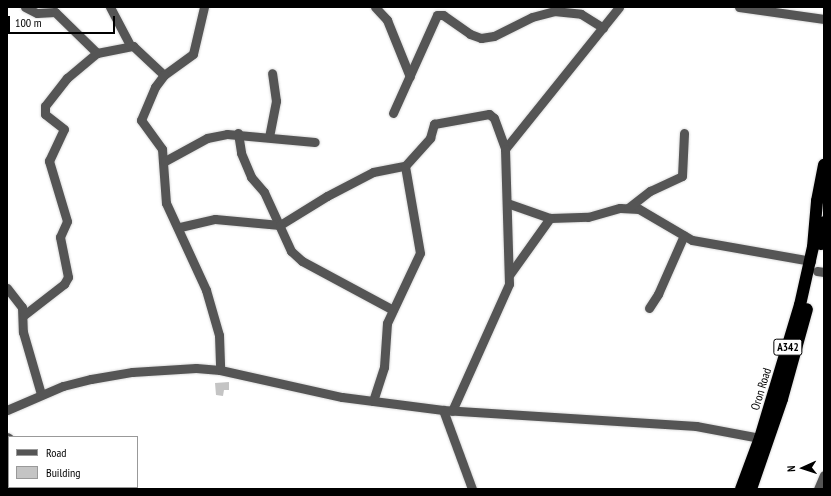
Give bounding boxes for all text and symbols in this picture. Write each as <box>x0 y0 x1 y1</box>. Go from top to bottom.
scale bar <box>10 8 117 34</box>
text: 100 m <box>15 15 42 30</box>
road number: A342 <box>773 338 803 356</box>
street label: Oron Road <box>748 366 774 412</box>
legend <box>8 436 138 488</box>
text: Road <box>46 445 66 460</box>
north arrow <box>783 448 823 488</box>
text: Building <box>46 465 81 480</box>
text: N <box>784 465 798 472</box>

